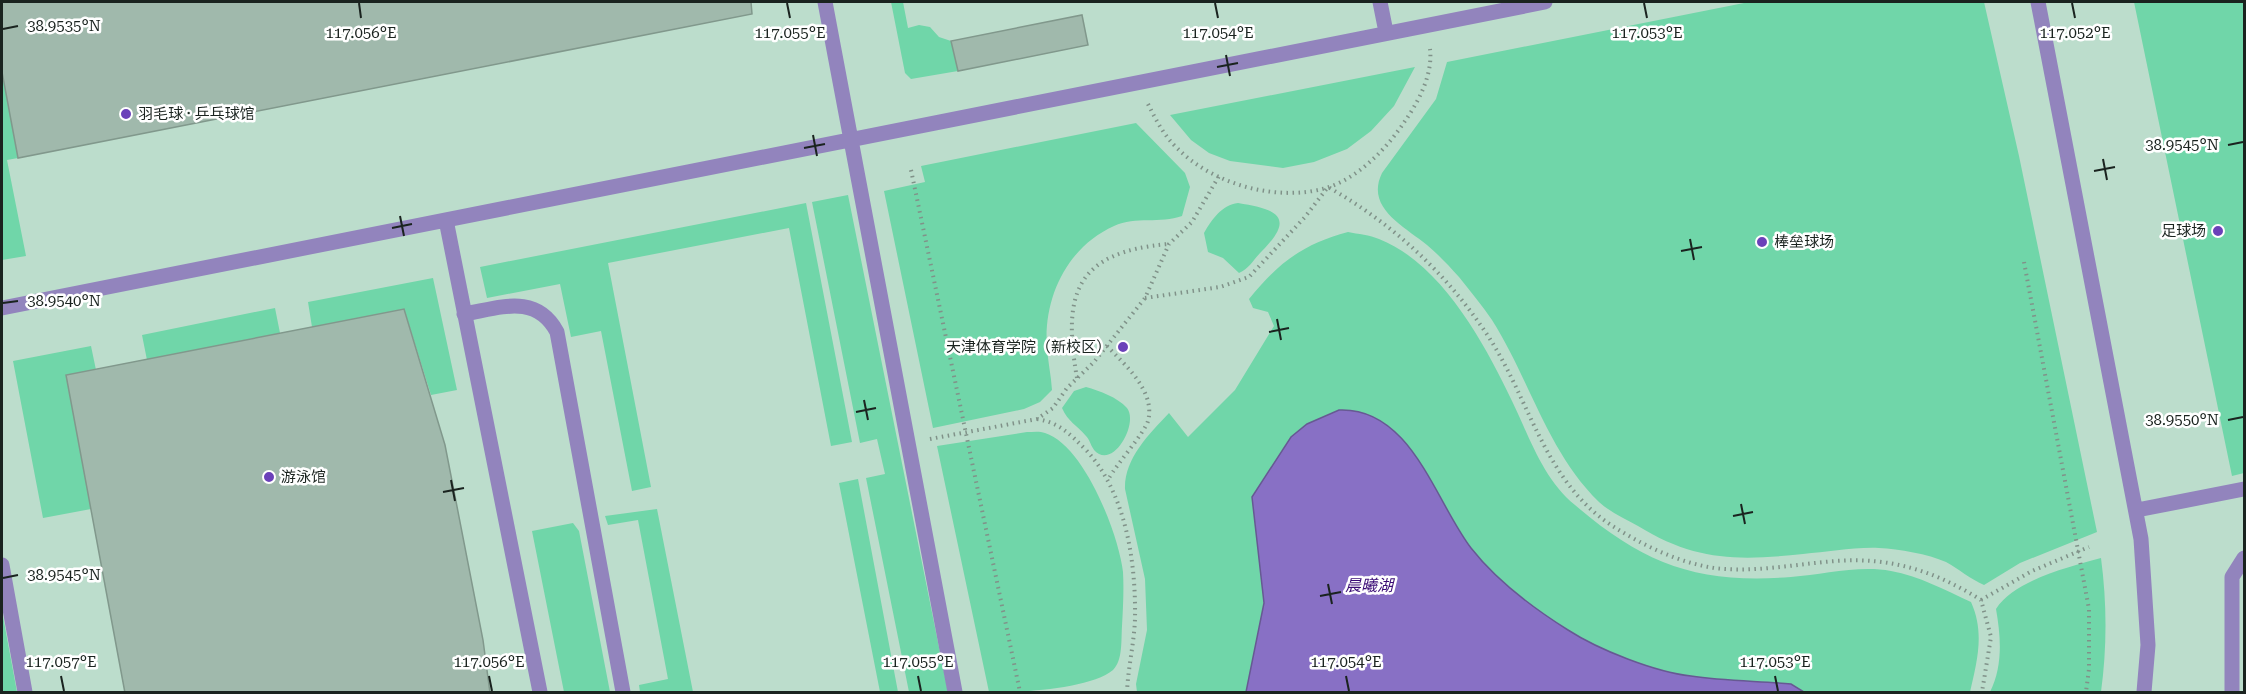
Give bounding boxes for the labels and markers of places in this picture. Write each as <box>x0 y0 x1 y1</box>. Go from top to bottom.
place label: 羽毛球 · 乒乓球馆 <box>138 105 254 123</box>
marker: 羽毛球 · 乒乓球馆 <box>119 107 133 121</box>
place label: 足球场 <box>2161 222 2206 240</box>
marker: 足球场 <box>2211 224 2225 238</box>
place label: 棒垒球场 <box>1774 233 1834 251</box>
marker: 棒垒球场 <box>1755 235 1769 249</box>
place label: 天津体育学院（新校区） <box>946 338 1111 356</box>
marker: 天津体育学院（新校区） <box>1116 340 1130 354</box>
place label: 游泳馆 <box>281 468 326 486</box>
marker: 游泳馆 <box>262 470 276 484</box>

